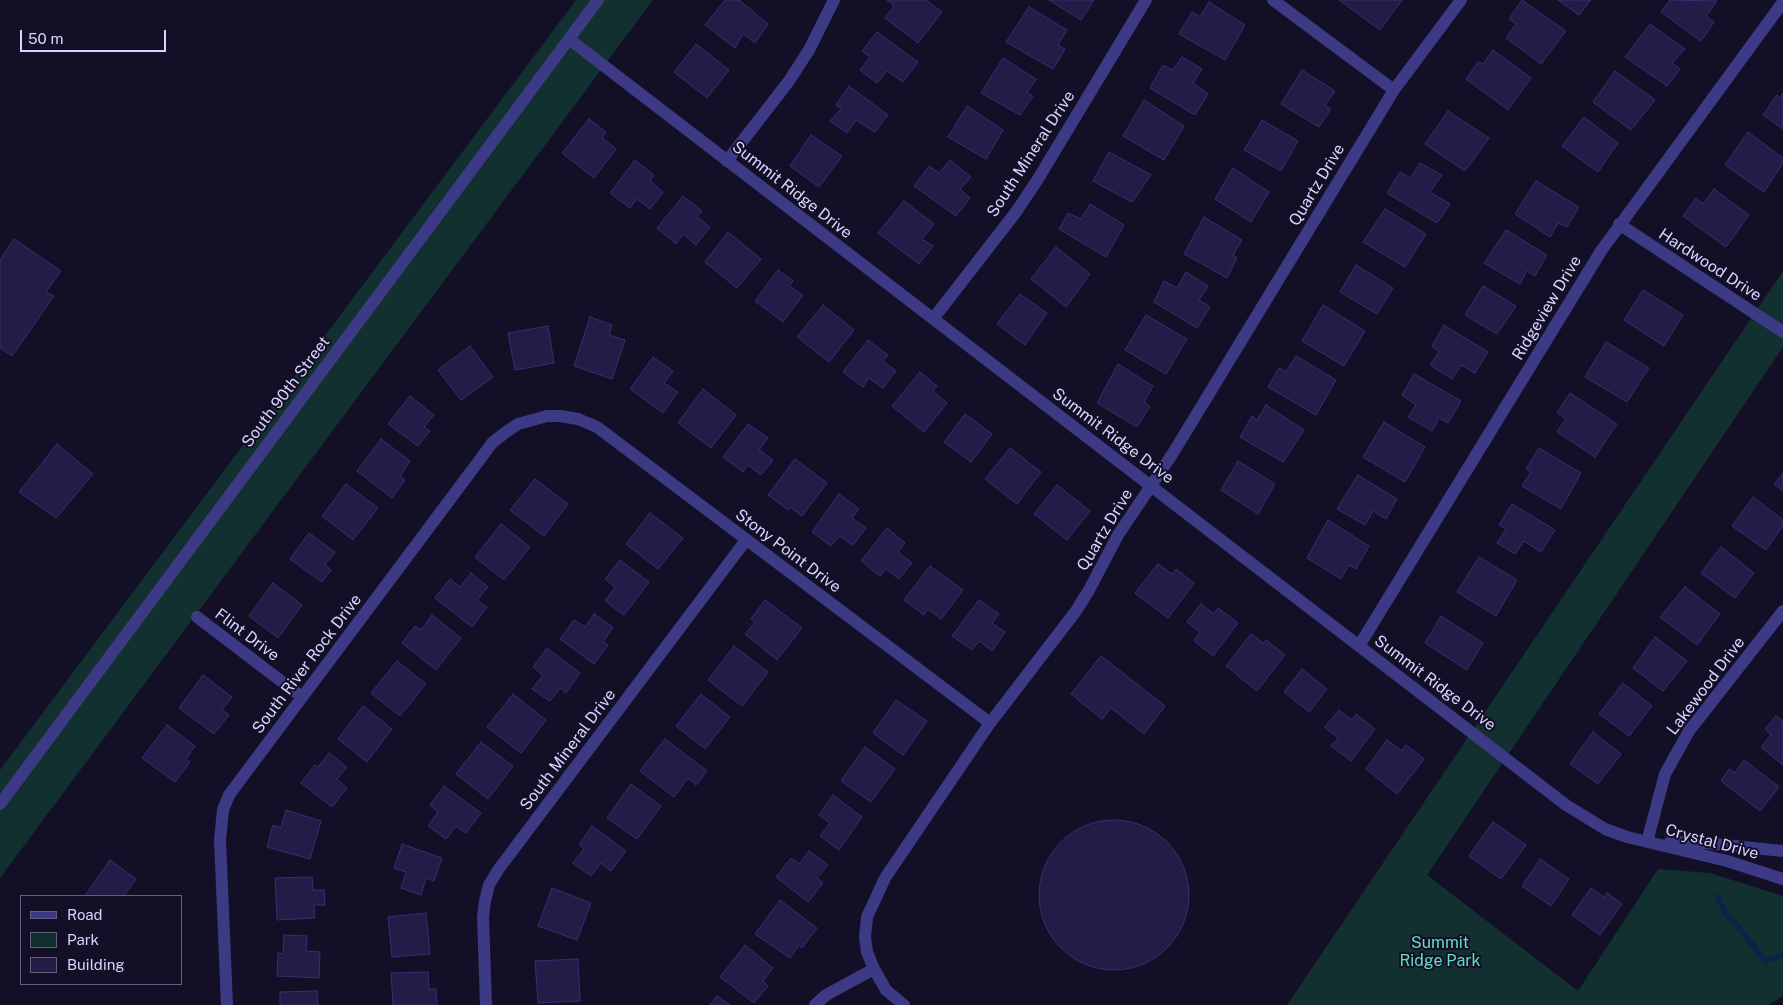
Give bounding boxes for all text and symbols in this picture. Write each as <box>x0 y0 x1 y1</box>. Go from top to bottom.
scale bar <box>22 20 169 52</box>
text: 50 m <box>28 30 63 47</box>
street label: South Mineral Drive <box>983 87 1079 221</box>
street label: Summit Ridge Drive <box>728 137 856 243</box>
street label: Quartz Drive <box>1285 141 1349 229</box>
street label: Hardwood Drive <box>1655 225 1765 305</box>
street label: Ridgeview Drive <box>1508 252 1586 364</box>
street label: South 90th Street <box>238 333 334 451</box>
street label: Summit Ridge Drive <box>1049 384 1177 488</box>
street label: Quartz Drive <box>1073 486 1137 574</box>
street label: Stony Point Drive <box>731 505 845 597</box>
street label: South River Rock Drive <box>248 591 366 737</box>
street label: Flint Drive <box>211 605 283 665</box>
street label: Summit Ridge Drive <box>1371 631 1499 735</box>
street label: Lakewood Drive <box>1663 633 1749 739</box>
street label: South Mineral Drive <box>516 686 620 814</box>
street label: Crystal Drive <box>1663 820 1761 864</box>
legend <box>20 895 182 985</box>
text: Road <box>67 906 103 923</box>
text: Park <box>67 931 99 948</box>
park label: Summit Ridge Park <box>1400 933 1480 971</box>
text: Building <box>67 956 125 973</box>

